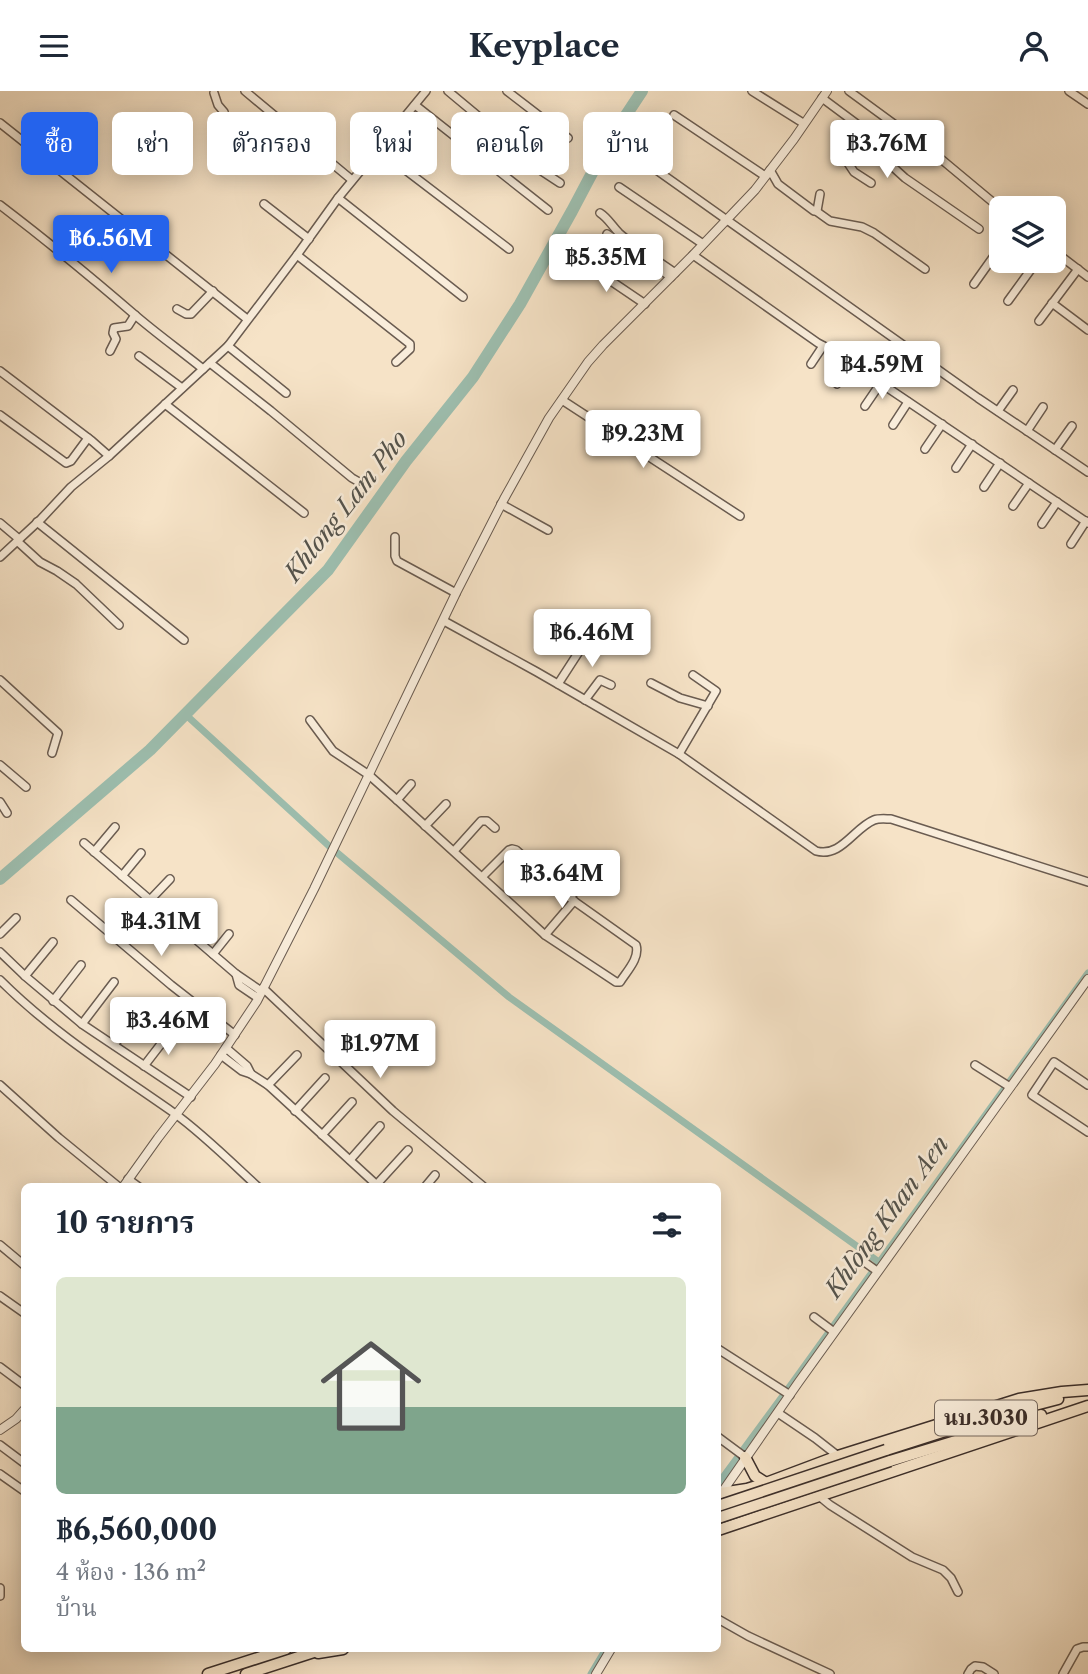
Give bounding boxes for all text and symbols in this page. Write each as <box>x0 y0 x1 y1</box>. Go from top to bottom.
text: Keyplace <box>468 26 620 65</box>
icon: menu <box>35 27 73 65</box>
icon: person <box>1015 27 1053 65</box>
chip: ซื้อ <box>21 112 98 175</box>
chip: เช่า <box>112 112 193 175</box>
chip: ตัวกรอง <box>207 112 336 175</box>
chip: ใหม่ <box>350 112 437 175</box>
chip: คอนโด <box>451 112 569 175</box>
chip: บ้าน <box>583 112 673 175</box>
pin: ฿3.76M <box>830 120 944 180</box>
text: ฿3.76M <box>846 129 928 157</box>
map controls <box>989 196 1066 273</box>
button: layers <box>989 196 1066 273</box>
pin: ฿6.56M <box>54 215 168 275</box>
text: ฿6.56M <box>69 224 153 252</box>
pin: ฿5.35M <box>549 235 663 294</box>
text: ฿5.35M <box>565 243 647 271</box>
pin: ฿4.59M <box>825 341 939 401</box>
text: ฿4.59M <box>840 350 924 378</box>
pin: ฿9.23M <box>586 411 700 470</box>
text: ฿9.23M <box>601 419 685 447</box>
water label: Khlong Lam Pho <box>277 425 413 588</box>
pin: ฿6.46M <box>535 609 649 669</box>
text: ฿6.46M <box>550 618 634 646</box>
pin: ฿3.64M <box>505 851 619 910</box>
text: ฿3.64M <box>520 859 604 887</box>
pin: ฿4.31M <box>104 899 218 958</box>
text: ฿4.31M <box>121 907 201 935</box>
pin: ฿3.46M <box>111 997 225 1057</box>
text: ฿3.46M <box>126 1006 210 1034</box>
pin: ฿1.97M <box>323 1021 437 1080</box>
text: ฿1.97M <box>340 1029 420 1057</box>
water label: Khlong Khan Aen <box>817 1130 955 1305</box>
text: 10 รายการ <box>56 1204 195 1241</box>
icon: filters <box>648 1206 686 1244</box>
icon: home <box>308 1323 434 1449</box>
road number: นบ.3030 <box>935 1401 1037 1435</box>
text: ฿6,560,000 <box>56 1511 217 1548</box>
text: 4 ห้อง · 136 m² <box>56 1558 206 1586</box>
text: บ้าน <box>56 1594 97 1622</box>

